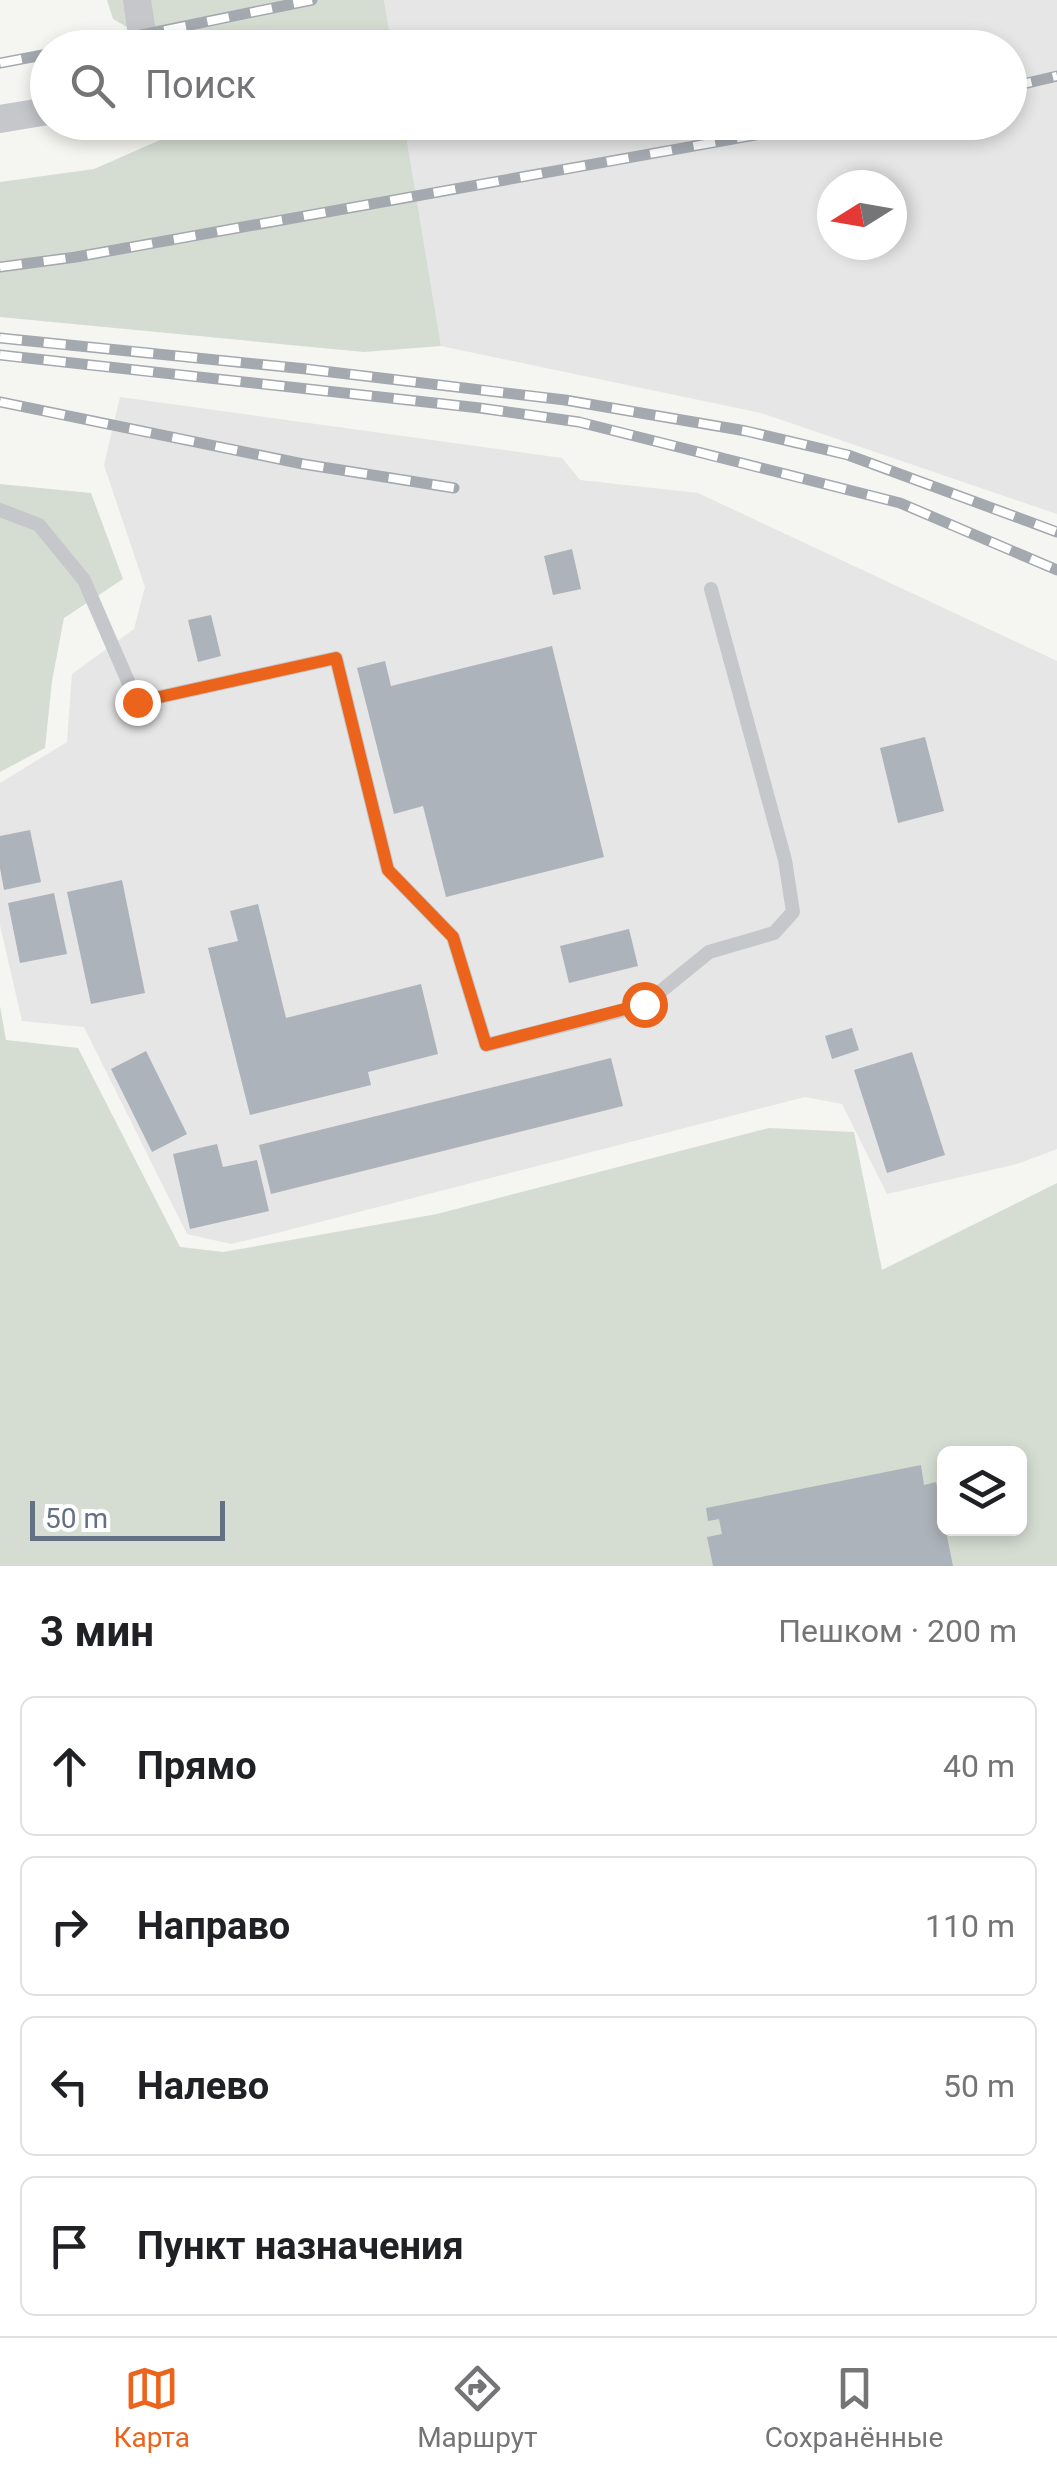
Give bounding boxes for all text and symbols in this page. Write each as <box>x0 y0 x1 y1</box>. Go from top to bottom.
search box <box>30 30 1027 140</box>
icon: search <box>65 58 120 113</box>
text: Поиск <box>145 63 256 107</box>
north arrow <box>817 170 907 260</box>
route end <box>115 680 161 726</box>
route start <box>622 982 668 1028</box>
map controls <box>937 1446 1027 1536</box>
button: layers <box>937 1446 1027 1536</box>
scale bar <box>30 1496 225 1540</box>
text: 50 m <box>45 1502 108 1535</box>
text: 3 мин <box>40 1607 154 1656</box>
text: Пешком · 200 m <box>778 1612 1017 1650</box>
icon: ahead <box>42 1739 97 1794</box>
text: Прямо <box>137 1744 257 1788</box>
text: 40 m <box>943 1747 1015 1785</box>
icon: right <box>42 1899 97 1954</box>
text: Направо <box>137 1904 290 1948</box>
text: 110 m <box>925 1907 1015 1945</box>
icon: left <box>42 2059 97 2114</box>
text: Налево <box>137 2064 269 2108</box>
text: 50 m <box>943 2067 1015 2105</box>
icon: arrive <box>42 2219 97 2274</box>
text: Пункт назначения <box>137 2224 464 2268</box>
tab: Карта <box>114 2361 190 2454</box>
tab: Маршрут <box>417 2361 538 2454</box>
tab: Сохранённые <box>765 2361 943 2454</box>

